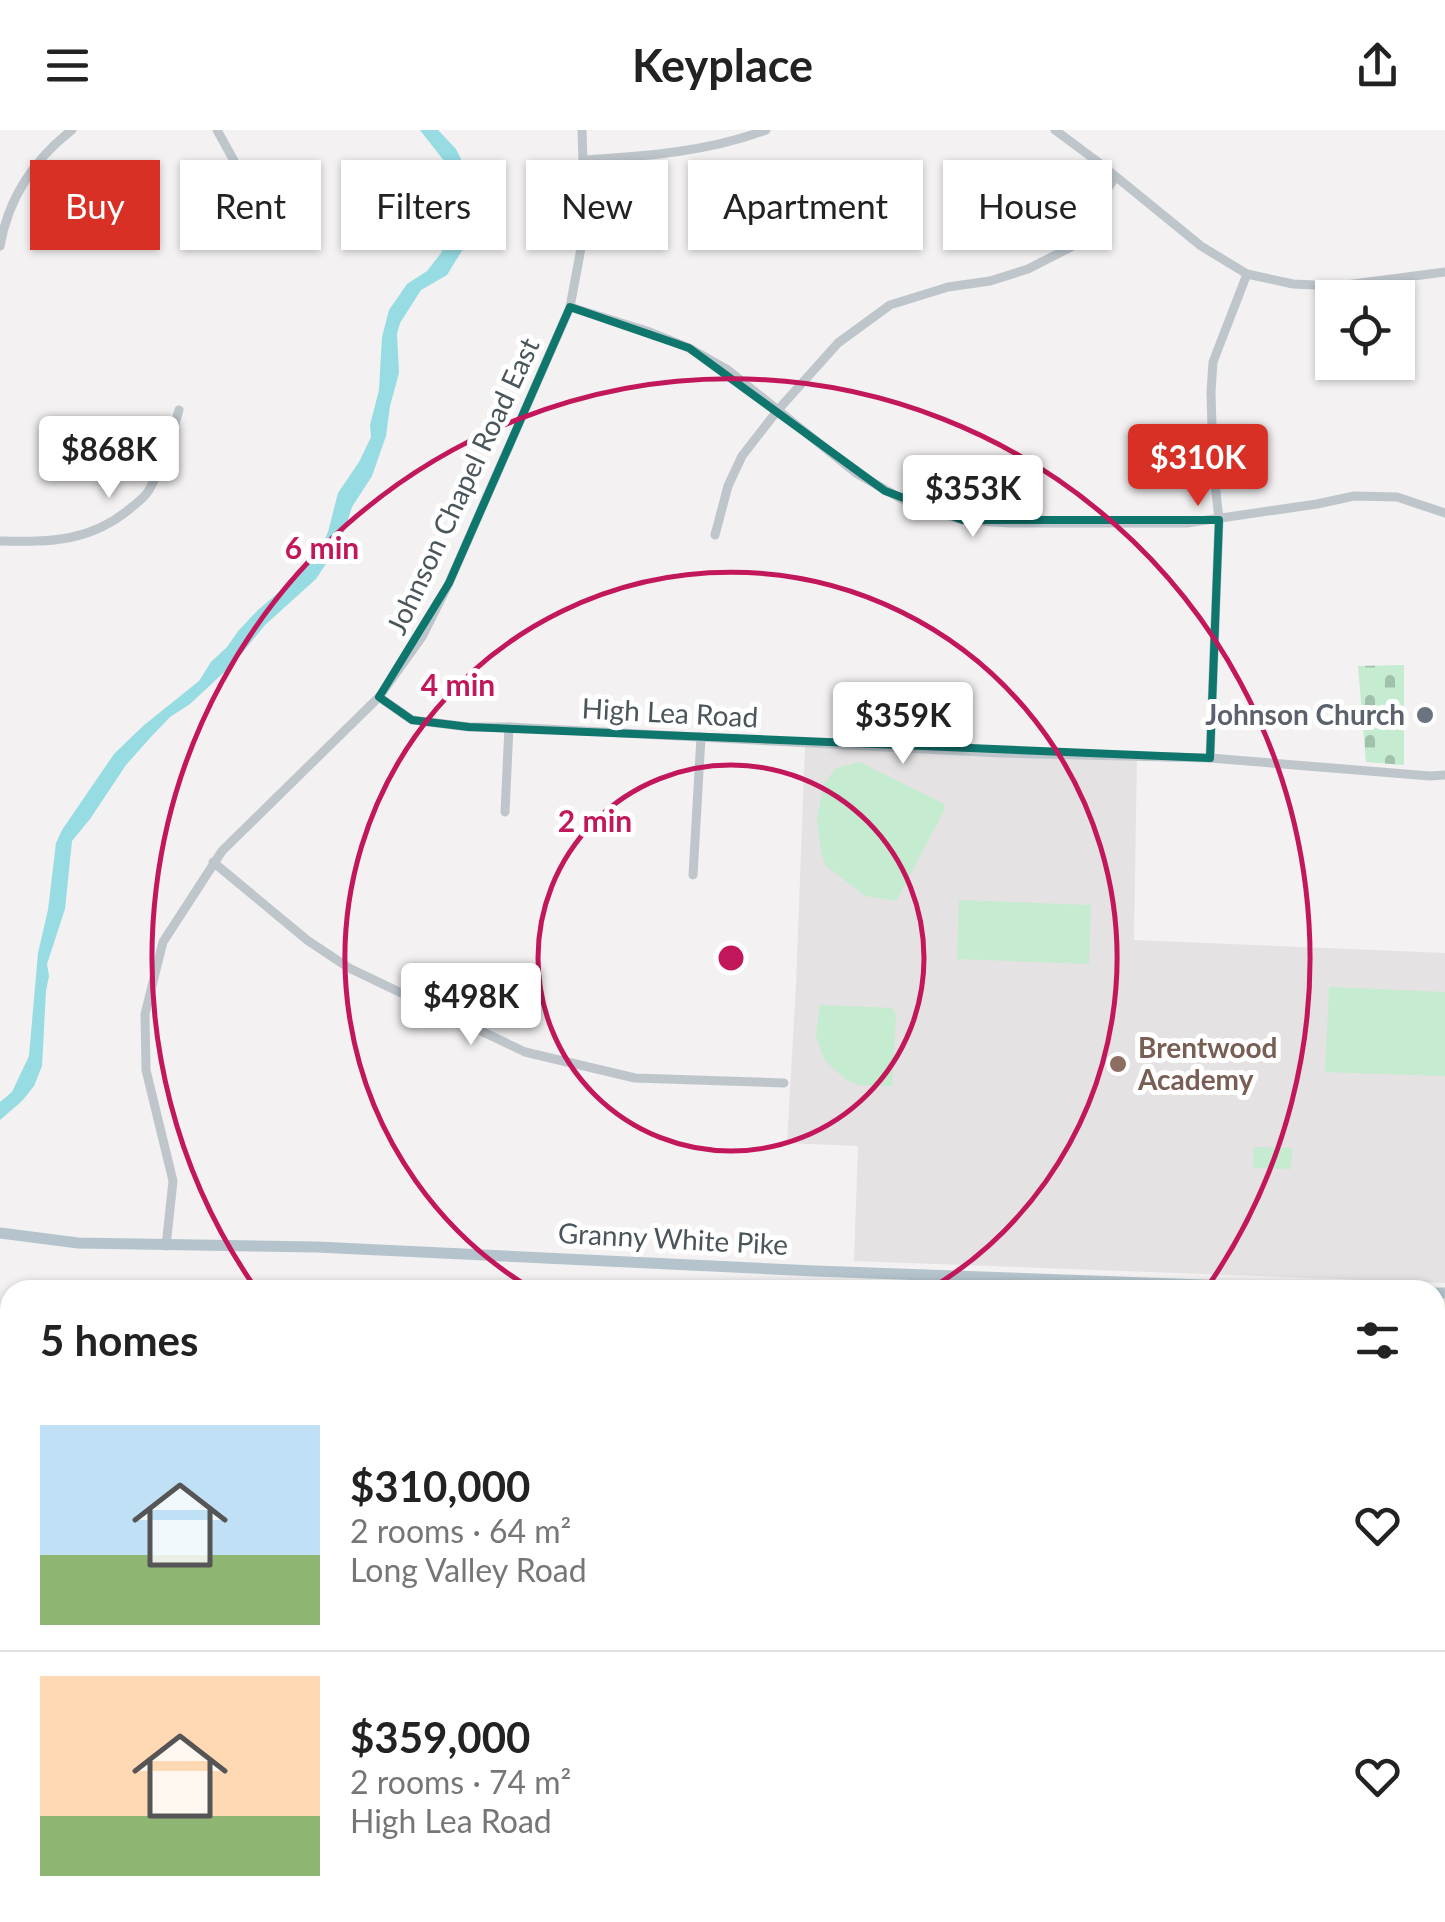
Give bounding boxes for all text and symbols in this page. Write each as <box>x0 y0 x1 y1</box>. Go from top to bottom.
icon: menu <box>40 38 95 93</box>
text: Keyplace <box>632 38 813 92</box>
icon: share <box>1350 38 1405 93</box>
chip: Buy <box>30 160 160 250</box>
chip: Rent <box>180 160 321 250</box>
chip: Filters <box>341 160 506 250</box>
chip: New <box>526 160 668 250</box>
chip: Apartment <box>688 160 923 250</box>
chip: House <box>943 160 1112 250</box>
map controls <box>1315 280 1415 380</box>
button: locate <box>1315 280 1415 380</box>
street label: Johnson Chapel Road East <box>378 332 546 639</box>
pin: $868K <box>39 416 179 501</box>
pin: $310K <box>1128 424 1268 509</box>
text: $868K <box>61 429 157 468</box>
text: $310K <box>1150 437 1246 476</box>
pin: $353K <box>903 455 1043 540</box>
text: $353K <box>925 468 1021 507</box>
text: 6 min <box>285 529 359 565</box>
text: 4 min <box>421 666 495 702</box>
pin: $359K <box>833 682 973 767</box>
street label: High Lea Road <box>581 690 759 734</box>
text: $359K <box>855 695 951 734</box>
place label: Johnson Church <box>1205 697 1405 731</box>
marker: Johnson Church <box>1414 704 1436 726</box>
text: 2 min <box>558 802 632 838</box>
centre of rings <box>713 940 749 976</box>
pin: $498K <box>401 963 541 1048</box>
text: $498K <box>423 976 519 1015</box>
place label: Brentwood Academy <box>1137 1030 1277 1096</box>
marker: Brentwood Academy <box>1107 1053 1129 1075</box>
street label: Granny White Pike <box>557 1215 789 1261</box>
icon: filters <box>1350 1313 1405 1368</box>
text: 5 homes <box>40 1315 198 1365</box>
text: $310,000 <box>350 1461 530 1511</box>
icon: home <box>120 1465 240 1585</box>
icon: heart <box>1350 1498 1405 1553</box>
text: 2 rooms · 64 m² <box>350 1511 571 1550</box>
text: Long Valley Road <box>350 1550 587 1589</box>
text: $359,000 <box>350 1712 530 1762</box>
icon: home <box>120 1716 240 1836</box>
icon: heart <box>1350 1749 1405 1804</box>
text: 2 rooms · 74 m² <box>350 1762 571 1801</box>
text: High Lea Road <box>350 1801 552 1840</box>

